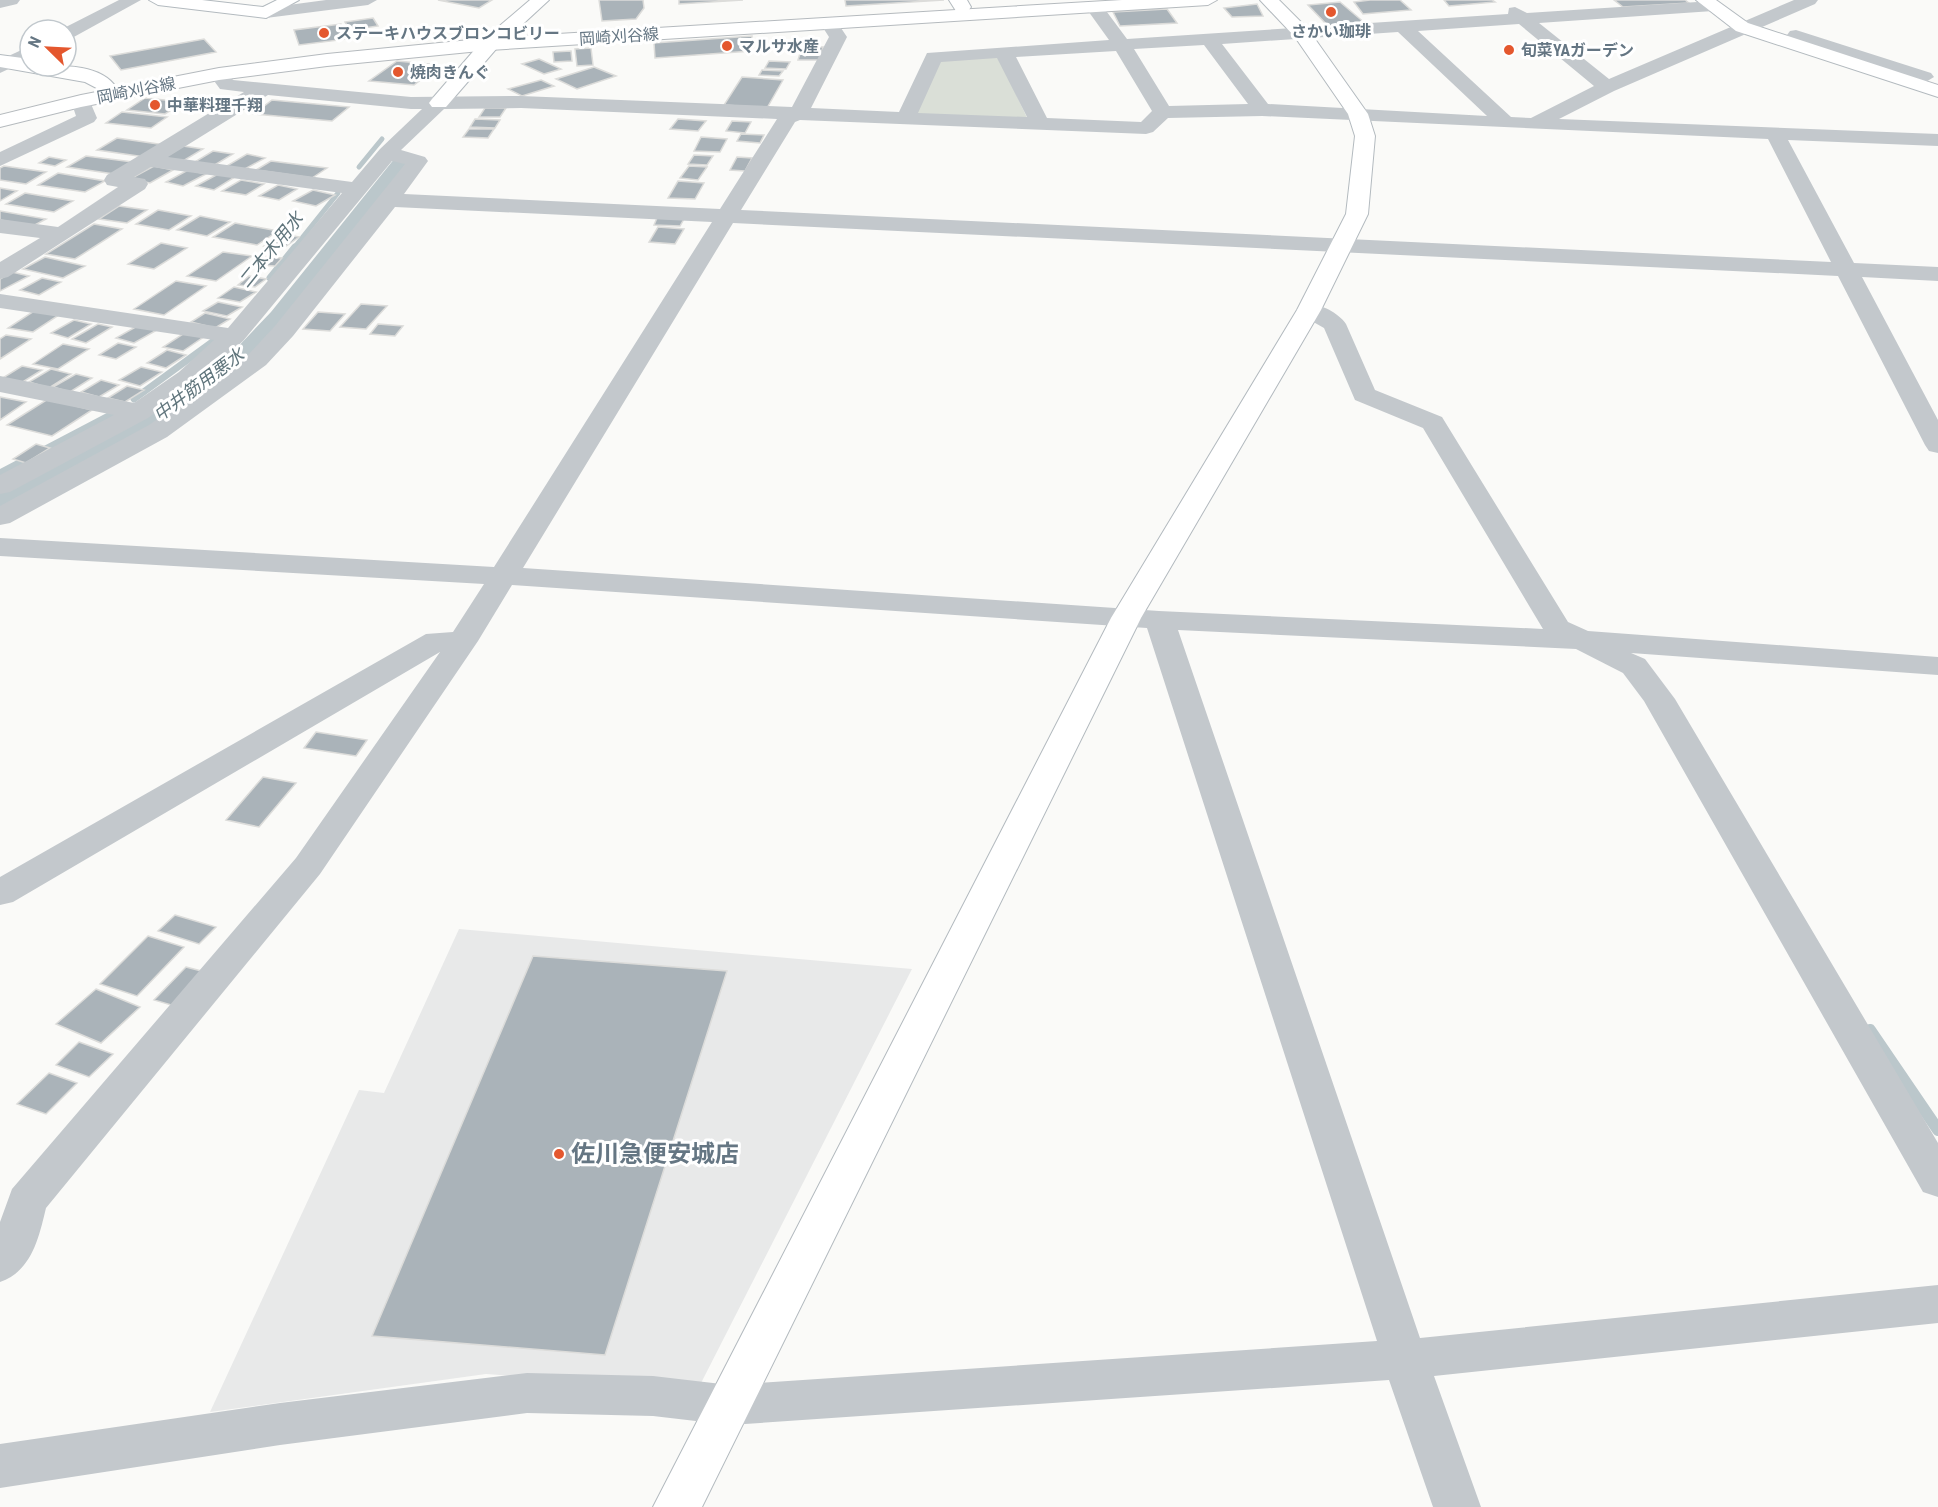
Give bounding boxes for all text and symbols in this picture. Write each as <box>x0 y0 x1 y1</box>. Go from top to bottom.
marker: さかい珈琲 <box>1324 5 1338 19</box>
north arrow <box>18 18 78 78</box>
place label: さかい珈琲 <box>1291 22 1371 41</box>
place label: ステーキハウスブロンコビリー <box>336 24 560 43</box>
street label: 岡崎刈谷線 <box>578 24 660 49</box>
marker: ステーキハウスブロンコビリー <box>317 26 331 40</box>
text: N <box>24 34 45 50</box>
place label: マルサ水産 <box>739 37 819 56</box>
marker: マルサ水産 <box>720 39 734 53</box>
place label: 旬菜YAガーデン <box>1521 41 1634 60</box>
marker: 旬菜YAガーデン <box>1502 43 1516 57</box>
place label: 焼肉きんぐ <box>410 63 490 82</box>
marker: 焼肉きんぐ <box>391 65 405 79</box>
street label: 岡崎刈谷線 <box>95 74 177 107</box>
place label: 中華料理千翔 <box>167 96 263 115</box>
marker: 中華料理千翔 <box>148 98 162 112</box>
water label: 二本木用水 <box>234 207 308 291</box>
water label: 中井筋用悪水 <box>149 343 250 425</box>
place label: 佐川急便安城店 <box>571 1140 739 1168</box>
marker: 佐川急便安城店 <box>552 1147 566 1161</box>

